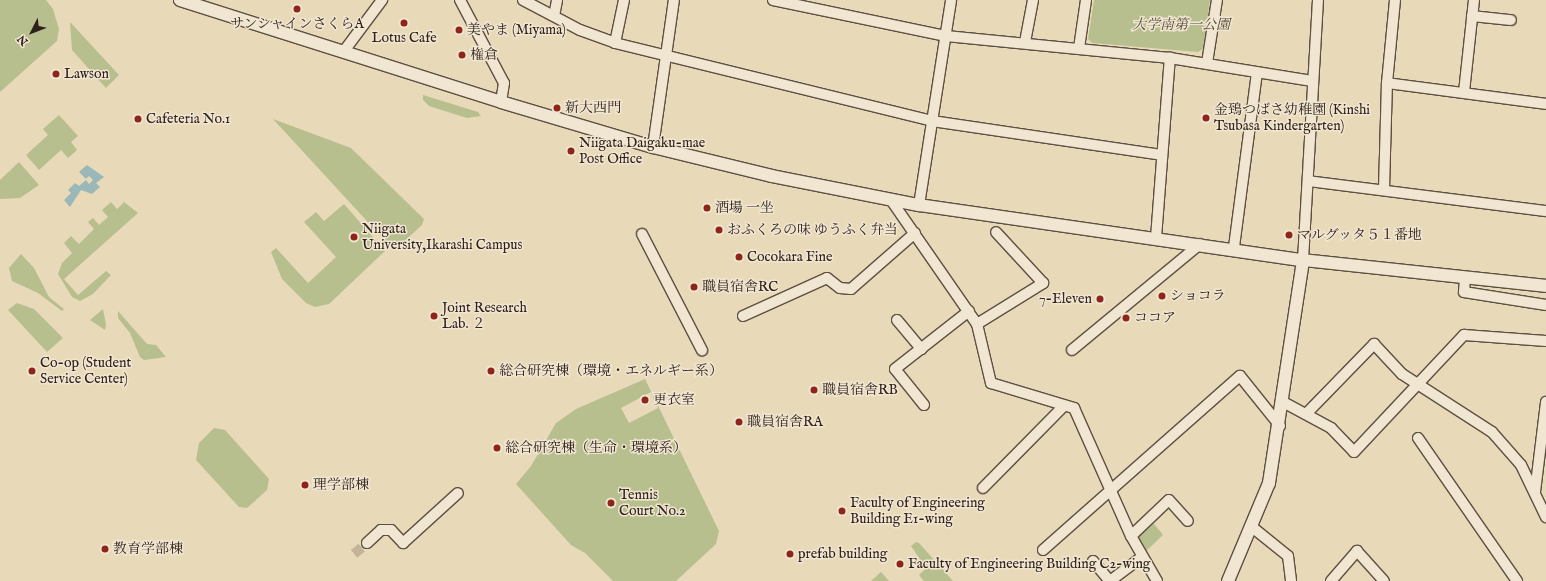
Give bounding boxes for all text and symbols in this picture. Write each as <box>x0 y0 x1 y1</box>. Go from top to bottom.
marker: サンシャインさくらA <box>292 4 302 14</box>
north arrow <box>12 12 52 52</box>
place label: サンシャインさくらA <box>229 16 365 32</box>
park label: 大学南第一公園 <box>1132 17 1230 33</box>
marker: Lotus Cafe <box>399 18 409 28</box>
place label: 美やま (Miyama) <box>467 22 566 38</box>
marker: 美やま (Miyama) <box>454 25 464 35</box>
place label: Lotus Cafe <box>371 30 437 46</box>
text: N <box>15 32 31 48</box>
place label: 権倉 <box>470 47 498 63</box>
marker: 権倉 <box>457 50 467 60</box>
place label: Lawson <box>64 66 109 82</box>
marker: Lawson <box>51 69 61 79</box>
place label: 新大西門 <box>565 100 621 116</box>
place label: 金鵄つばさ幼稚園 (Kinshi Tsubasa Kindergarten) <box>1214 102 1370 134</box>
marker: 新大西門 <box>552 103 562 113</box>
place label: Cafeteria No.1 <box>146 111 230 127</box>
marker: 金鵄つばさ幼稚園 (Kinshi Tsubasa Kindergarten) <box>1201 113 1211 123</box>
marker: Cafeteria No.1 <box>133 114 143 124</box>
place label: Niigata Daigaku-mae Post Office <box>579 135 705 168</box>
marker: Niigata Daigaku-mae Post Office <box>566 146 576 156</box>
place label: 酒場 一坐 <box>715 200 774 216</box>
marker: 酒場 一坐 <box>702 203 712 213</box>
place label: Niigata University,Ikarashi Campus <box>362 221 522 254</box>
place label: おふくろの味 ゆうふく弁当 <box>727 222 898 238</box>
marker: おふくろの味 ゆうふく弁当 <box>714 225 724 235</box>
place label: マルグッタ５１番地 <box>1297 227 1423 243</box>
marker: マルグッタ５１番地 <box>1284 230 1294 240</box>
marker: Niigata University,Ikarashi Campus <box>349 232 359 242</box>
place label: Cocokara Fine <box>747 249 832 265</box>
marker: Cocokara Fine <box>734 252 744 262</box>
place label: 職員宿舎RC <box>702 279 778 295</box>
marker: 職員宿舎RC <box>689 282 699 292</box>
place label: ショコラ <box>1170 288 1226 304</box>
place label: 7-Eleven <box>1039 291 1092 307</box>
marker: ショコラ <box>1157 291 1167 301</box>
marker: 7-Eleven <box>1095 294 1105 304</box>
place label: Joint Research Lab. ２ <box>442 300 527 332</box>
place label: ココア <box>1134 310 1176 326</box>
marker: Joint Research Lab. ２ <box>429 311 439 321</box>
marker: ココア <box>1121 313 1131 323</box>
place label: Co-op (Student Service Center) <box>40 355 131 388</box>
place label: 総合研究棟（環境・エネルギー系） <box>499 363 723 379</box>
marker: Co-op (Student Service Center) <box>27 366 37 376</box>
marker: 総合研究棟（環境・エネルギー系） <box>486 366 496 376</box>
place label: 職員宿舎RB <box>822 382 898 398</box>
marker: 職員宿舎RB <box>809 385 819 395</box>
place label: 更衣室 <box>653 392 695 408</box>
marker: 更衣室 <box>640 395 650 405</box>
place label: 職員宿舎RA <box>747 414 823 430</box>
marker: 職員宿舎RA <box>734 417 744 427</box>
place label: 総合研究棟（生命・環境系） <box>505 440 687 456</box>
marker: 総合研究棟（生命・環境系） <box>492 443 502 453</box>
place label: 理学部棟 <box>313 477 369 493</box>
marker: 理学部棟 <box>300 480 310 490</box>
place label: Tennis Court No.2 <box>619 487 686 520</box>
place label: Faculty of Engineering Building E1-wing <box>850 495 985 528</box>
marker: Tennis Court No.2 <box>606 498 616 508</box>
marker: Faculty of Engineering Building E1-wing <box>837 506 847 516</box>
place label: 教育学部棟 <box>113 541 183 557</box>
marker: 教育学部棟 <box>100 544 110 554</box>
place label: prefab building <box>798 546 887 562</box>
marker: prefab building <box>785 549 795 559</box>
place label: Faculty of Engineering Building C2-wing <box>908 556 1150 572</box>
marker: Faculty of Engineering Building C2-wing <box>895 559 905 569</box>

